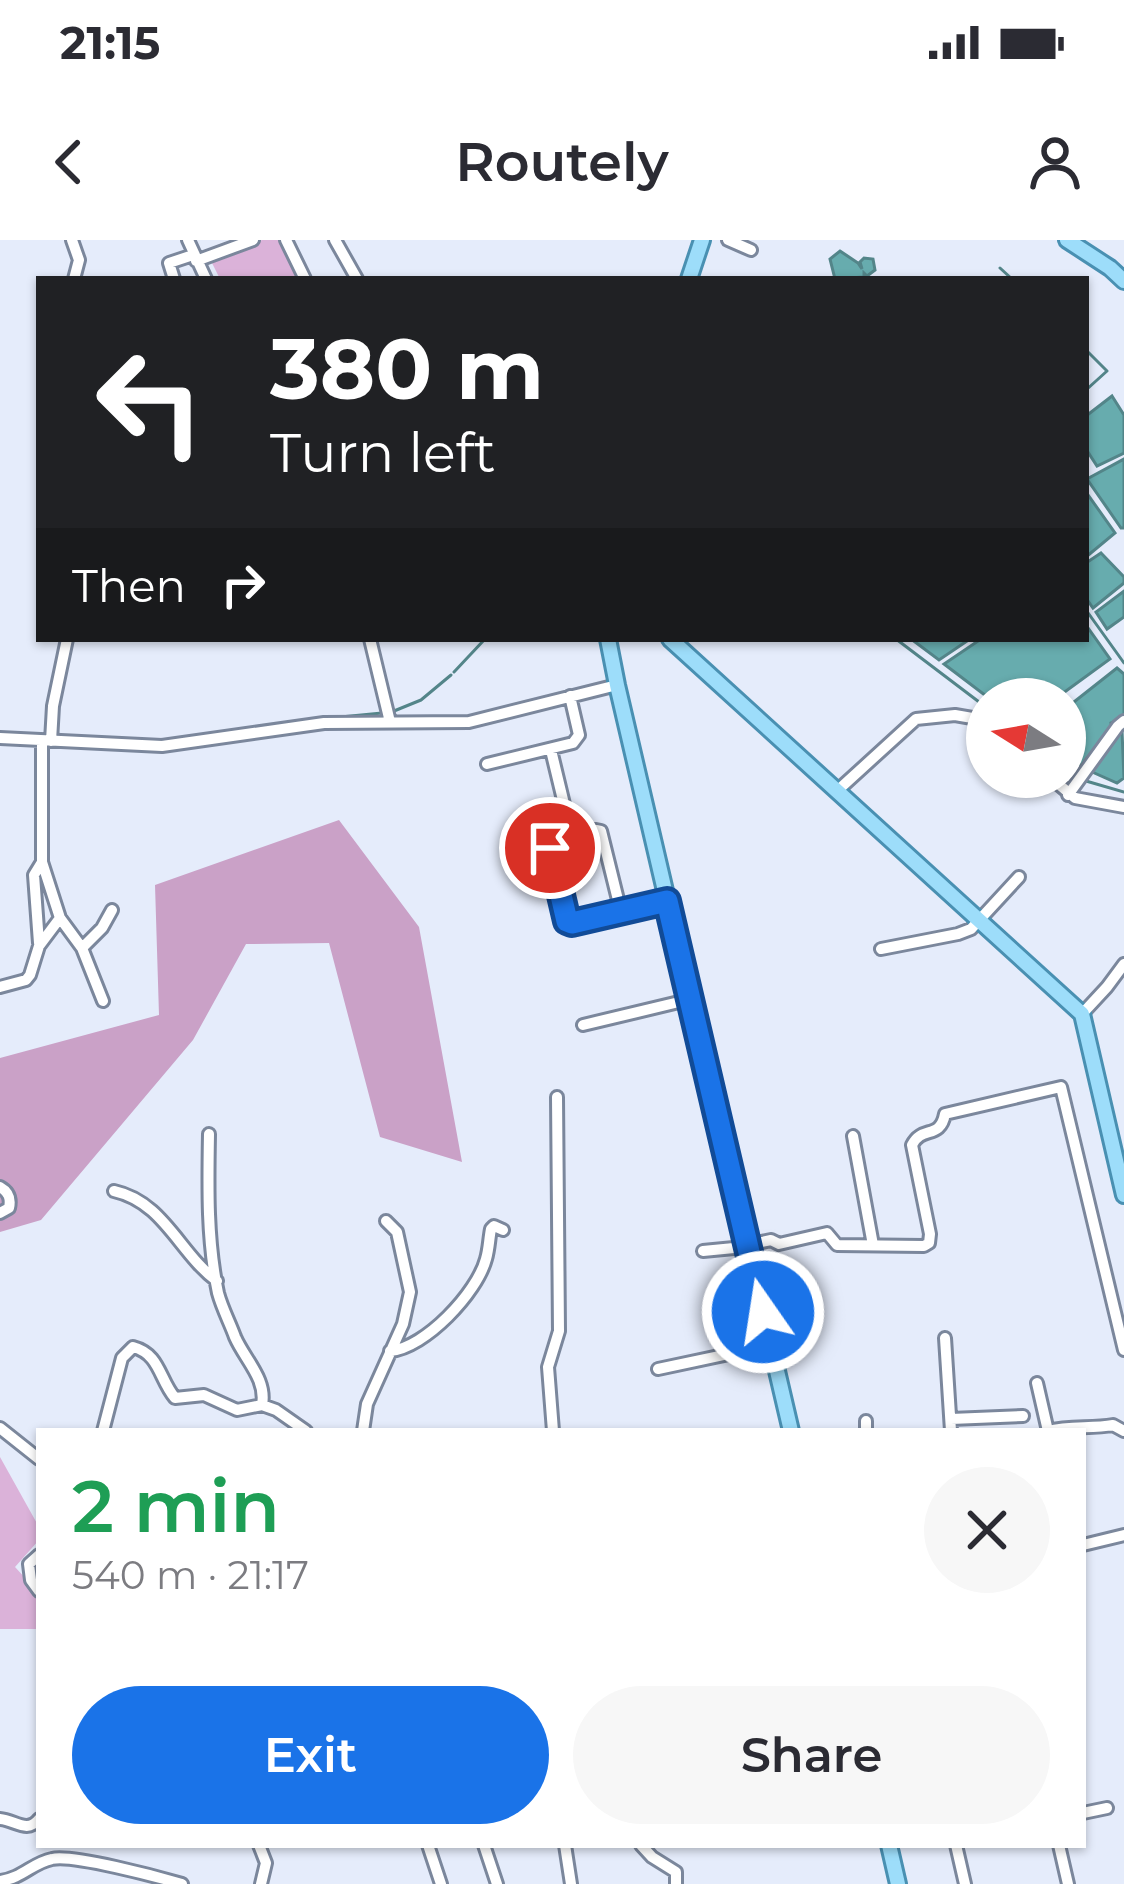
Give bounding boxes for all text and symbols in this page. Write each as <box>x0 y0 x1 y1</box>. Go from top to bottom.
text: 21:15 <box>60 15 160 70</box>
icon: back <box>36 129 102 195</box>
text: Routely <box>455 129 669 195</box>
icon: person <box>1022 129 1088 195</box>
text: 380 m <box>270 318 544 420</box>
icon: left <box>72 324 228 480</box>
text: Turn left <box>270 420 496 486</box>
icon: right <box>210 552 276 618</box>
text: Then <box>72 558 186 613</box>
north arrow <box>966 678 1086 798</box>
map controls <box>966 678 1086 798</box>
pin <box>499 797 601 899</box>
icon: arrive <box>517 815 583 881</box>
position arrow <box>700 1249 826 1375</box>
text: 2 min <box>72 1462 280 1550</box>
button: close <box>924 1467 1050 1593</box>
text: 540 m · 21:17 <box>72 1551 309 1599</box>
button: Exit <box>72 1686 549 1824</box>
button: Share <box>573 1686 1050 1824</box>

